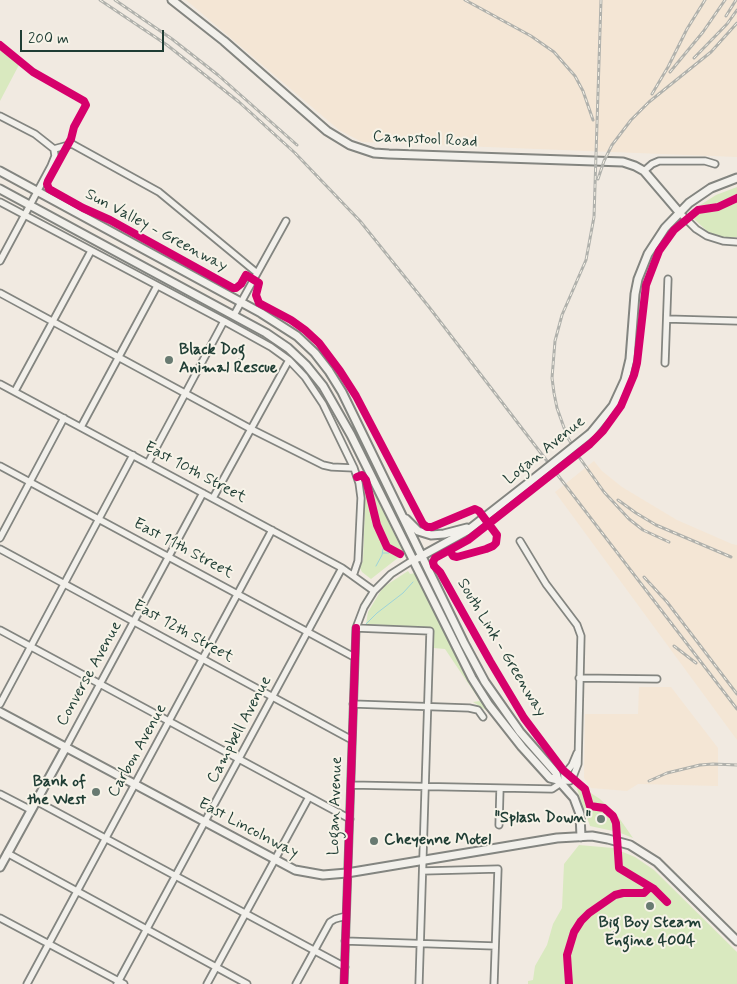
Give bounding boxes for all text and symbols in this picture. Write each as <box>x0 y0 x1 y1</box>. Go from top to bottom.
scale bar <box>22 20 166 52</box>
text: 200 m <box>28 29 69 49</box>
street label: Campstool Road <box>372 128 478 152</box>
street label: Sun Valley - Greenway <box>82 185 230 277</box>
place label: Black Dog Animal Rescue <box>179 341 277 379</box>
marker: Black Dog Animal Rescue <box>163 354 175 366</box>
street label: Logan Avenue <box>501 412 589 490</box>
street label: East 10th Street <box>141 438 249 508</box>
street label: East 11th Street <box>130 515 236 583</box>
street label: South Link - Greenway <box>452 575 550 721</box>
street label: East 12th Street <box>129 597 237 667</box>
street label: Converse Avenue <box>53 618 127 730</box>
street label: Campbell Avenue <box>204 673 276 787</box>
street label: Carbon Avenue <box>104 701 172 801</box>
street label: Logan Avenue <box>325 756 347 856</box>
place label: Bank of the West <box>28 773 86 811</box>
marker: Bank of the West <box>90 786 102 798</box>
street label: East Lincolnway <box>195 795 301 863</box>
place label: "Splash Down" <box>495 809 591 829</box>
marker: "Splash Down" <box>595 813 607 825</box>
place label: Cheyenne Motel <box>384 831 491 851</box>
marker: Cheyenne Motel <box>368 835 380 847</box>
marker: Big Boy Steam Engine 4004 <box>644 900 656 912</box>
place label: Big Boy Steam Engine 4004 <box>599 914 701 952</box>

